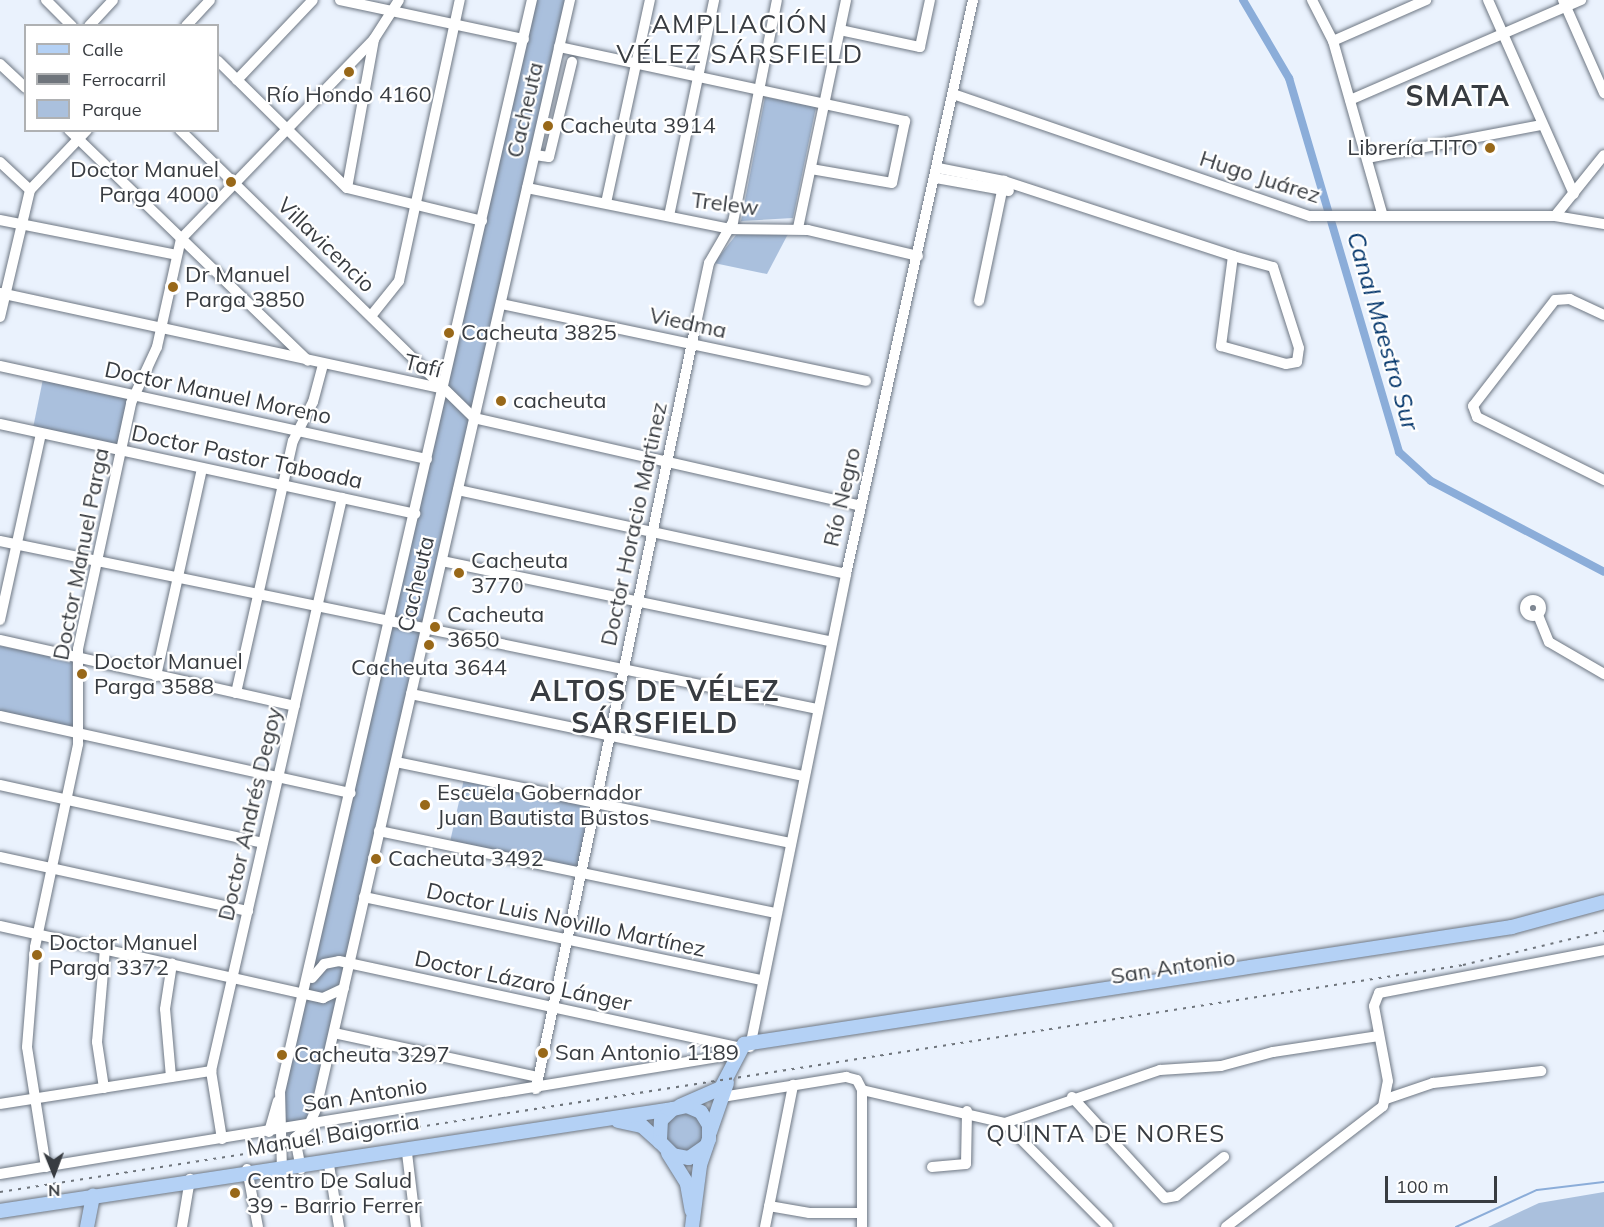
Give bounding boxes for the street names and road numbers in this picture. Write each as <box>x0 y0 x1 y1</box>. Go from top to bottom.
street label: Cacheuta <box>501 60 549 160</box>
street label: Hugo Juárez <box>1196 145 1324 209</box>
street label: Trelew <box>690 187 760 221</box>
street label: Villavicencio <box>272 192 380 298</box>
street label: Viedma <box>647 302 729 344</box>
street label: Tafí <box>402 349 444 383</box>
street label: Doctor Manuel Moreno <box>102 356 334 430</box>
street label: Doctor Horacio Martinez <box>595 400 673 648</box>
street label: Doctor Pastor Taboada <box>129 420 365 494</box>
street label: Río Negro <box>818 445 866 549</box>
street label: Doctor Manuel Parga <box>47 446 115 662</box>
street label: Cacheuta <box>392 534 440 634</box>
street label: Doctor Andrés Degoy <box>213 705 287 923</box>
street label: Doctor Luis Novillo Martínez <box>424 878 708 962</box>
street label: San Antonio <box>1109 944 1237 990</box>
street label: Doctor Lázaro Lánger <box>412 945 634 1017</box>
street label: San Antonio <box>301 1072 429 1118</box>
street label: Manuel Baigorria <box>245 1108 421 1162</box>

